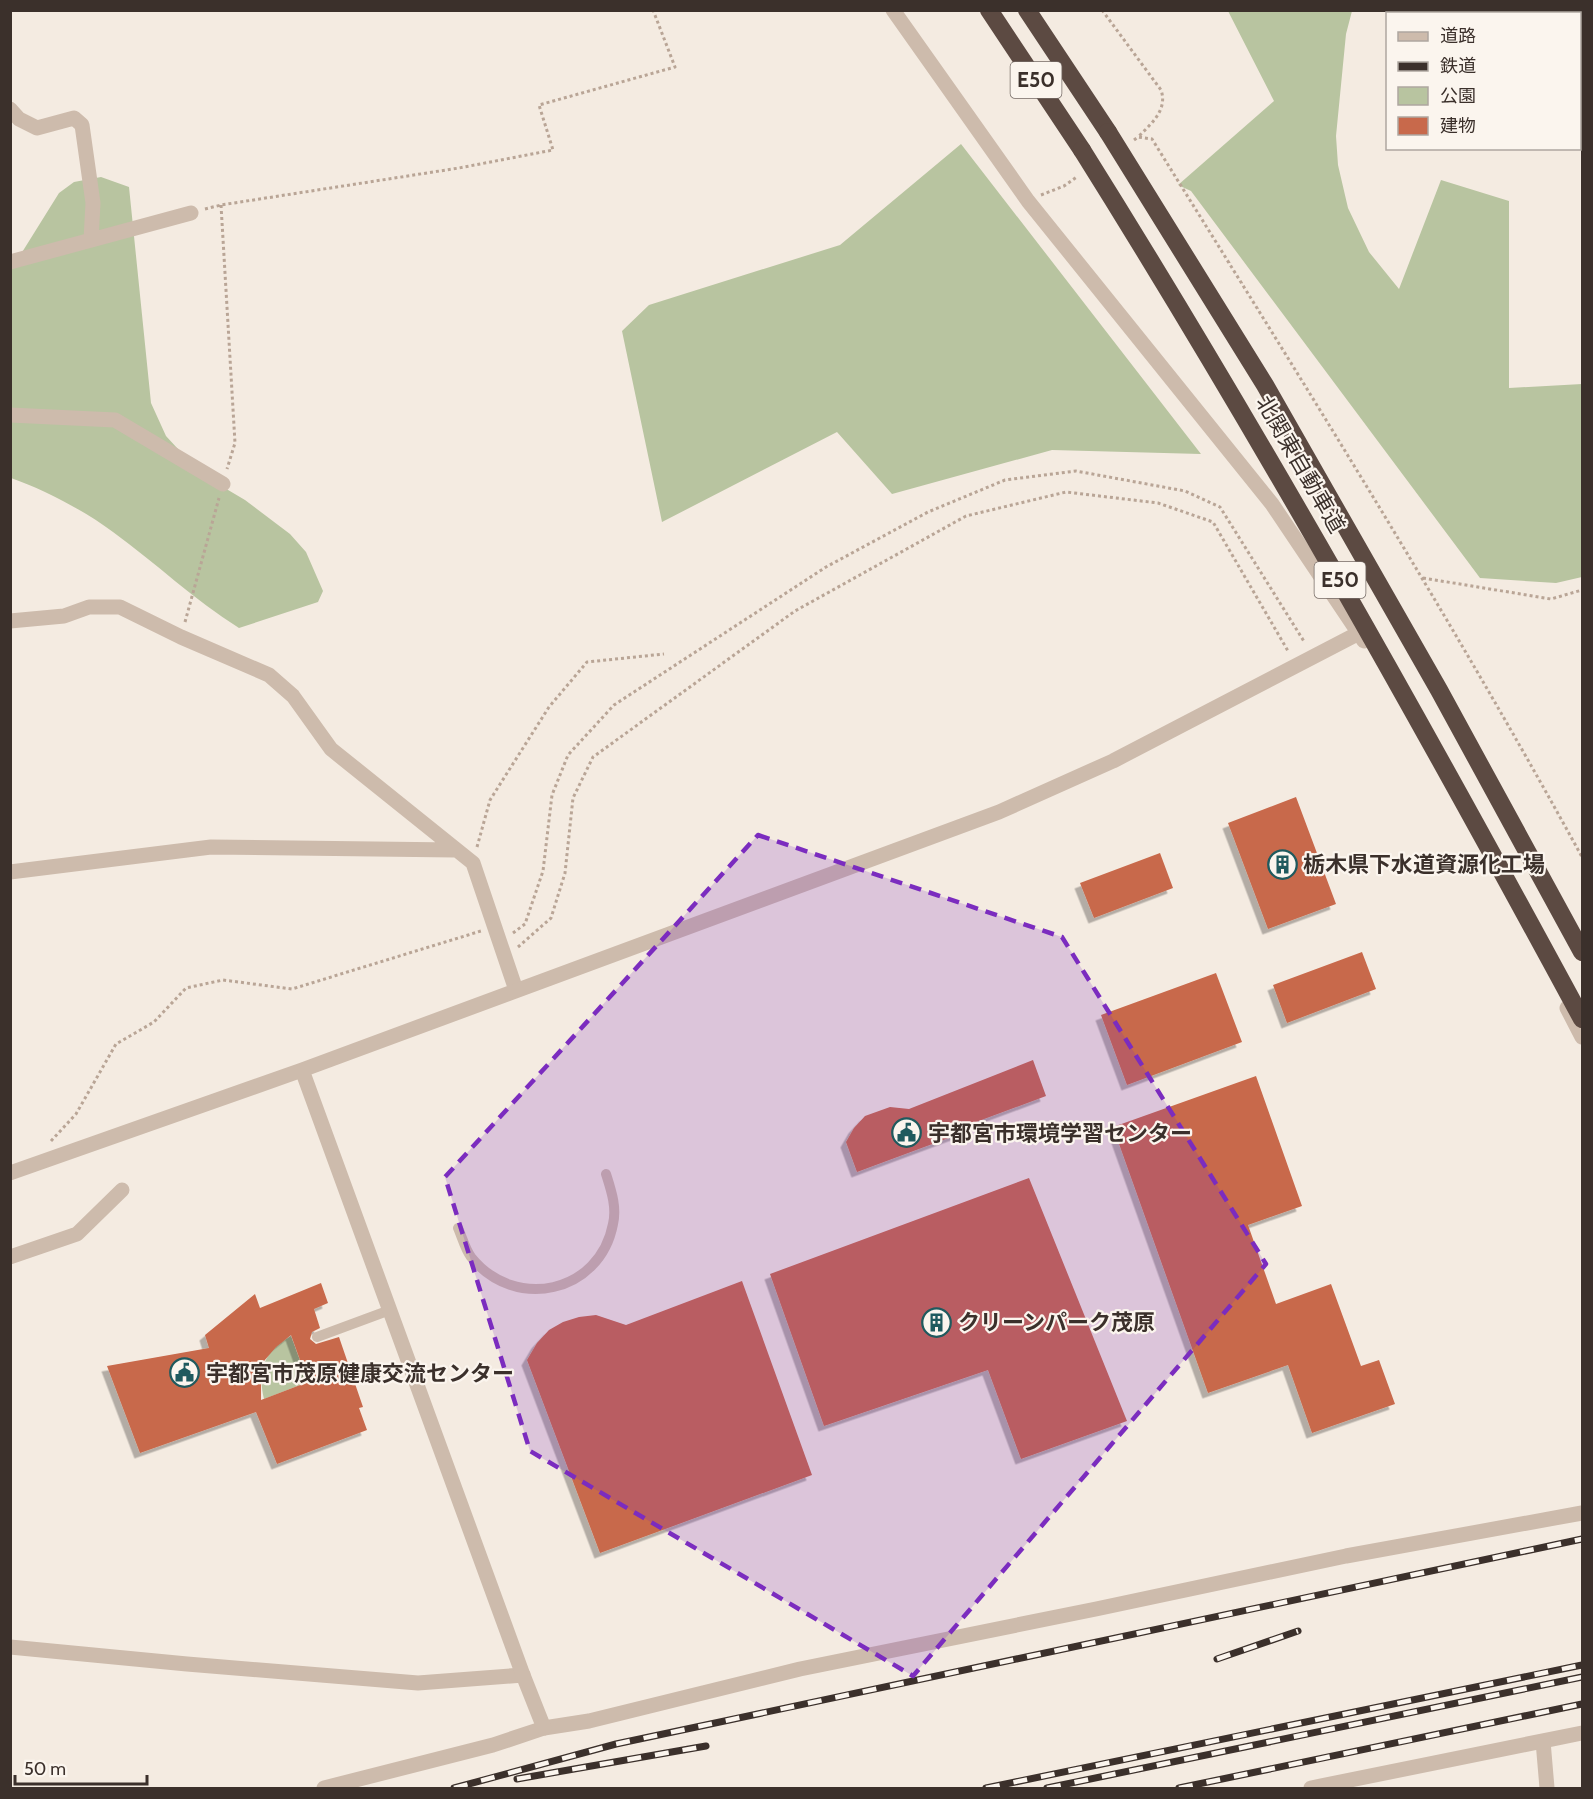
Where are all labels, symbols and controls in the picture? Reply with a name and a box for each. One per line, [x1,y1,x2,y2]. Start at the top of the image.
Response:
legend [1386,12,1581,150]
text: 道路 [1440,25,1476,47]
text: 鉄道 [1440,55,1476,77]
road number: E50 [1010,62,1062,98]
text: 公園 [1440,85,1476,107]
text: 建物 [1440,115,1476,137]
street label: 北関東自動車道 [1250,391,1351,538]
road number: E50 [1314,562,1366,598]
building icon: 栃木県下水道資源化工場 [1266,848,1298,880]
place label: 栃木県下水道資源化工場 [1303,851,1545,878]
public building icon: 宇都宮市環境学習センター [891,1117,923,1149]
place label: 宇都宮市環境学習センター [928,1120,1192,1147]
building icon: クリーンパーク茂原 [921,1306,953,1338]
place label: クリーンパーク茂原 [958,1309,1155,1336]
public building icon: 宇都宮市茂原健康交流センター [169,1357,201,1389]
place label: 宇都宮市茂原健康交流センター [206,1360,514,1387]
scale bar [15,1748,147,1786]
text: 50 m [24,1758,66,1780]

